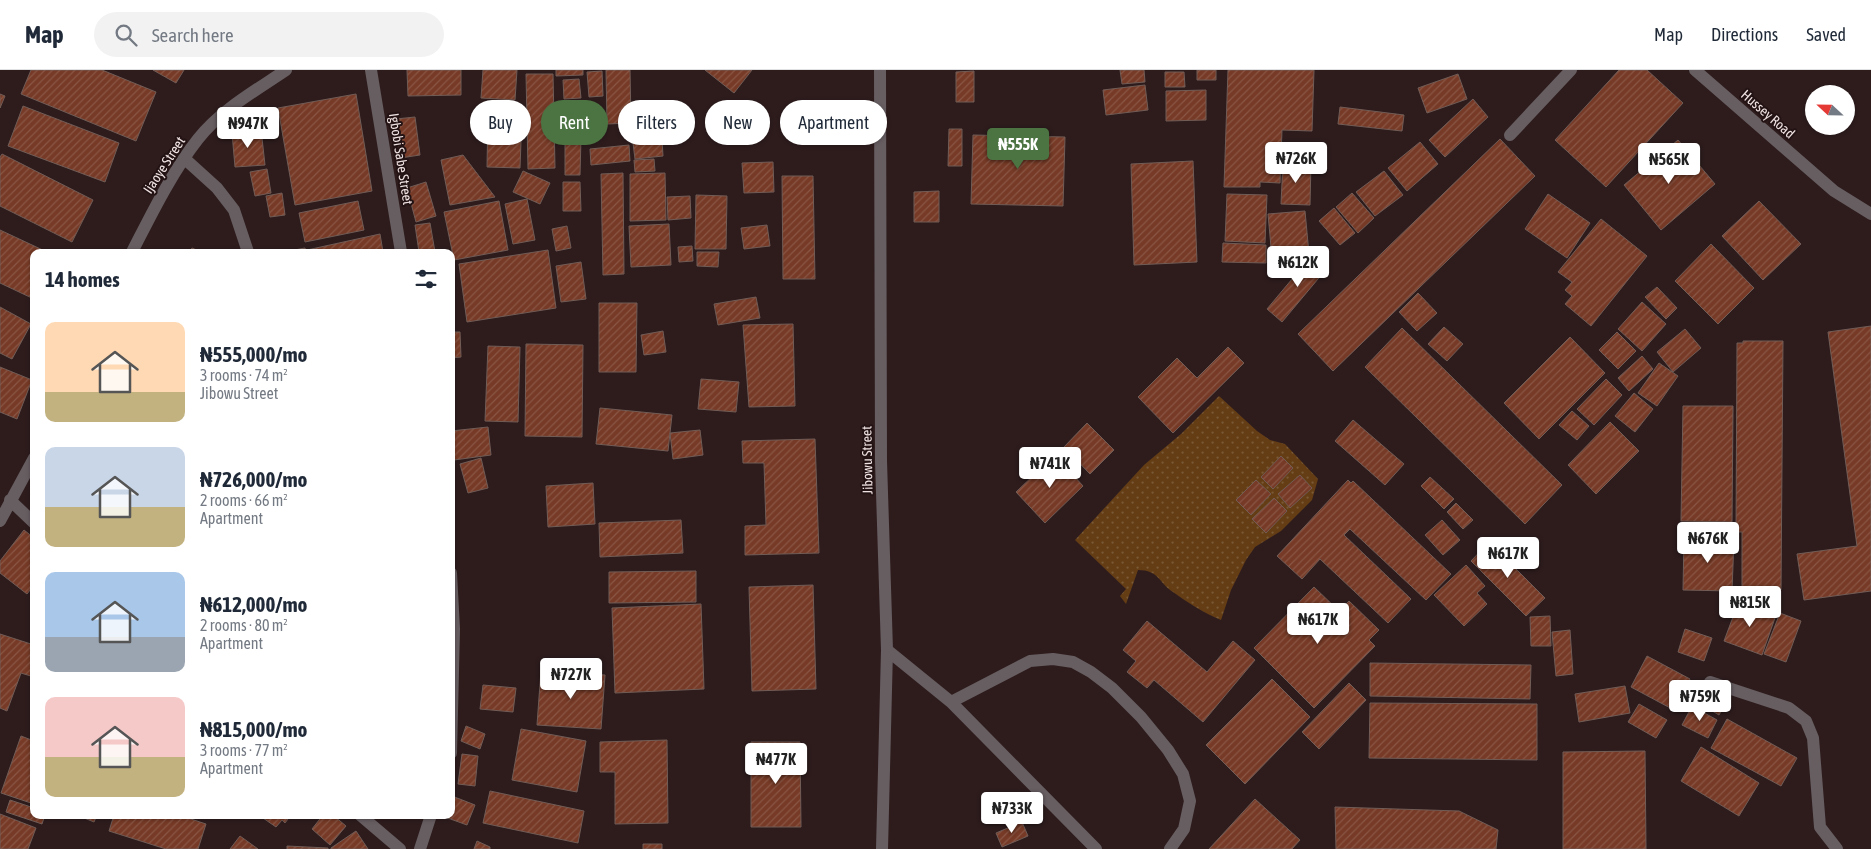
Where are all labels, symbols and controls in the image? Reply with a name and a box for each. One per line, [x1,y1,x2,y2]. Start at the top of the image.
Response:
search box [94,12,444,57]
text: Map [25,21,64,48]
icon: search [112,21,140,49]
text: Search here [152,24,234,46]
text: Map [1654,24,1683,45]
text: Directions [1711,24,1778,45]
text: Saved [1806,24,1846,45]
north arrow [1805,85,1855,135]
map controls [1805,85,1855,135]
street label: Hussey Road [1738,87,1798,141]
chip: Buy [470,100,531,145]
chip: Rent [541,100,608,145]
chip: Filters [618,100,695,145]
chip: New [705,100,770,145]
chip: Apartment [780,100,887,145]
pin: ₦947K [213,106,283,149]
street label: Igbobi Sabe Street [386,112,416,206]
text: ₦947K [228,114,268,132]
pin: ₦555K [983,128,1053,170]
street label: Ijaoye Street [140,134,188,196]
text: ₦555K [998,135,1038,153]
pin: ₦726K [1261,142,1331,184]
pin: ₦565K [1634,142,1704,185]
text: ₦726K [1276,149,1316,167]
text: ₦565K [1649,150,1689,168]
pin: ₦612K [1263,246,1333,288]
text: ₦612K [1278,253,1318,271]
icon: filters [412,265,440,293]
text: 14 homes [45,267,120,291]
icon: home [85,342,145,402]
text: ₦555,000/mo [200,342,307,366]
text: 3 rooms · 74 m² [200,366,288,384]
text: Jibowu Street [200,384,278,402]
street label: Jibowu Street [858,426,876,494]
pin: ₦741K [1015,446,1085,489]
text: ₦741K [1030,454,1070,472]
icon: home [85,467,145,527]
text: ₦726,000/mo [200,467,307,491]
text: 2 rooms · 66 m² [200,491,288,509]
text: Apartment [200,509,263,527]
pin: ₦676K [1673,522,1743,564]
text: ₦676K [1688,529,1728,547]
pin: ₦617K [1473,536,1543,579]
text: ₦617K [1488,544,1528,562]
pin: ₦815K [1715,586,1785,628]
icon: home [85,592,145,652]
text: ₦612,000/mo [200,592,307,616]
text: ₦815K [1730,593,1770,611]
pin: ₦617K [1283,602,1353,645]
text: ₦617K [1298,610,1338,628]
text: 2 rooms · 80 m² [200,616,288,634]
text: Apartment [200,634,263,652]
pin: ₦727K [536,658,606,700]
text: ₦727K [551,665,591,683]
pin: ₦759K [1665,680,1735,722]
text: ₦759K [1680,687,1720,705]
icon: home [85,717,145,777]
text: ₦815,000/mo [200,717,307,741]
text: 3 rooms · 77 m² [200,741,288,759]
pin: ₦477K [741,742,811,785]
text: ₦477K [756,750,796,768]
text: Apartment [200,759,263,777]
pin: ₦733K [977,792,1047,834]
text: ₦733K [992,799,1032,817]

